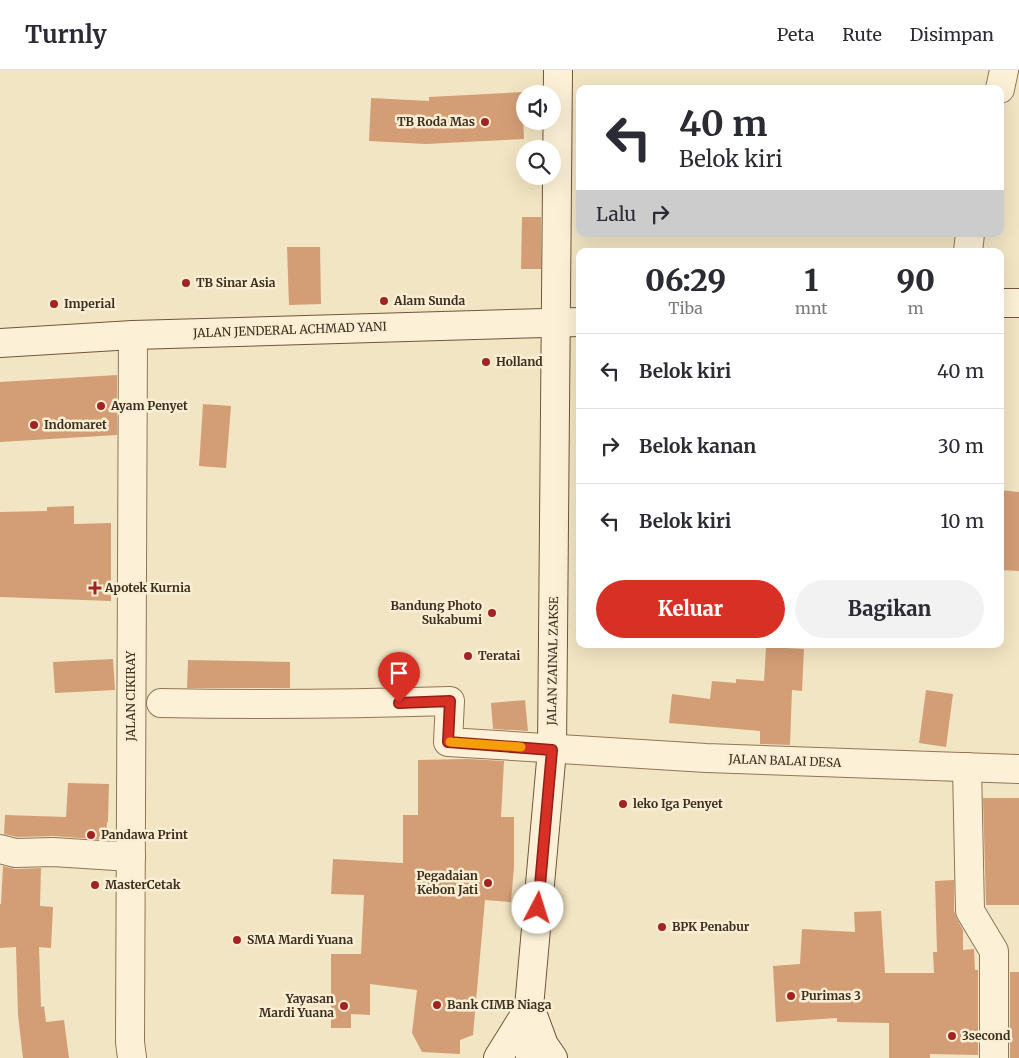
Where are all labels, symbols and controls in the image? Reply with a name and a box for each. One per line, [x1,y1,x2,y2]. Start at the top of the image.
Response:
text: Turnly [25,19,107,50]
text: Peta [777,23,814,46]
text: Rute [842,23,882,46]
text: Disimpan [910,23,994,46]
map controls [516,85,561,185]
button: sound [516,85,561,130]
text: 40 m [679,102,767,146]
icon: left [596,105,661,170]
place label: TB Roda Mas [397,114,475,129]
marker: TB Roda Mas [479,116,491,128]
button: search [516,140,561,185]
text: Belok kiri [679,145,783,173]
icon: right [646,200,674,228]
text: Lalu [596,202,636,226]
text: 06:29 [645,261,726,299]
text: 1 [804,261,818,299]
text: 90 [896,261,935,299]
place label: TB Sinar Asia [196,275,276,290]
marker: TB Sinar Asia [180,277,192,289]
place label: Alam Sunda [393,293,466,308]
marker: Alam Sunda [378,295,390,307]
place label: Imperial [64,296,115,311]
marker: Imperial [48,298,60,310]
text: Tiba [668,298,703,318]
text: mnt [795,298,828,318]
text: m [908,298,924,318]
street label: JALAN JENDERAL ACHMAD YANI [192,319,387,340]
place label: Holland [496,354,543,369]
marker: Holland [480,356,492,368]
icon: left [596,357,624,385]
text: Belok kiri [639,359,731,383]
text: 40 m [937,359,984,383]
place label: Ayam Penyet [110,398,188,413]
marker: Ayam Penyet [95,400,107,412]
place label: Indomaret [44,417,107,432]
marker: Indomaret [28,419,40,431]
icon: right [596,432,624,460]
text: Belok kanan [639,434,756,458]
text: 30 m [938,434,984,458]
icon: left [596,507,624,535]
text: Belok kiri [639,509,731,533]
text: 10 m [941,509,984,533]
place label: Apotek Kurnia [104,580,191,595]
button: Keluar [596,580,785,638]
button: Bagikan [795,580,984,638]
marker: Apotek Kurnia [89,582,101,594]
street label: JALAN ZAINAL ZAKSE [544,596,561,727]
place label: Bandung Photo Sukabumi [390,598,482,627]
marker: Bandung Photo Sukabumi [486,607,498,619]
place label: Teratai [478,648,520,663]
street label: JALAN CIKIRAY [123,650,138,742]
marker: Teratai [462,650,474,662]
pin [378,652,420,703]
icon: arrive [385,659,413,687]
street label: JALAN BALAI DESA [727,751,842,770]
place label: leko Iga Penyet [633,796,723,811]
marker: leko Iga Penyet [617,798,629,810]
place label: Pandawa Print [101,827,188,842]
marker: Pandawa Print [85,829,97,841]
place label: Pegadaian Kebon Jati [416,868,478,897]
place label: MasterCetak [105,877,181,892]
marker: Pegadaian Kebon Jati [482,877,494,889]
marker: MasterCetak [89,879,101,891]
position arrow [511,881,563,933]
place label: BPK Penabur [672,919,750,934]
marker: BPK Penabur [656,921,668,933]
place label: SMA Mardi Yuana [247,932,353,947]
marker: SMA Mardi Yuana [231,934,243,946]
place label: Purimas 3 [801,988,861,1003]
marker: Purimas 3 [785,990,797,1002]
place label: Yayasan Mardi Yuana [259,991,334,1020]
place label: Bank CIMB Niaga [447,997,552,1012]
marker: Bank CIMB Niaga [431,999,443,1011]
marker: Yayasan Mardi Yuana [338,1000,350,1012]
place label: 3second [962,1028,1011,1043]
marker: 3second [946,1030,958,1042]

